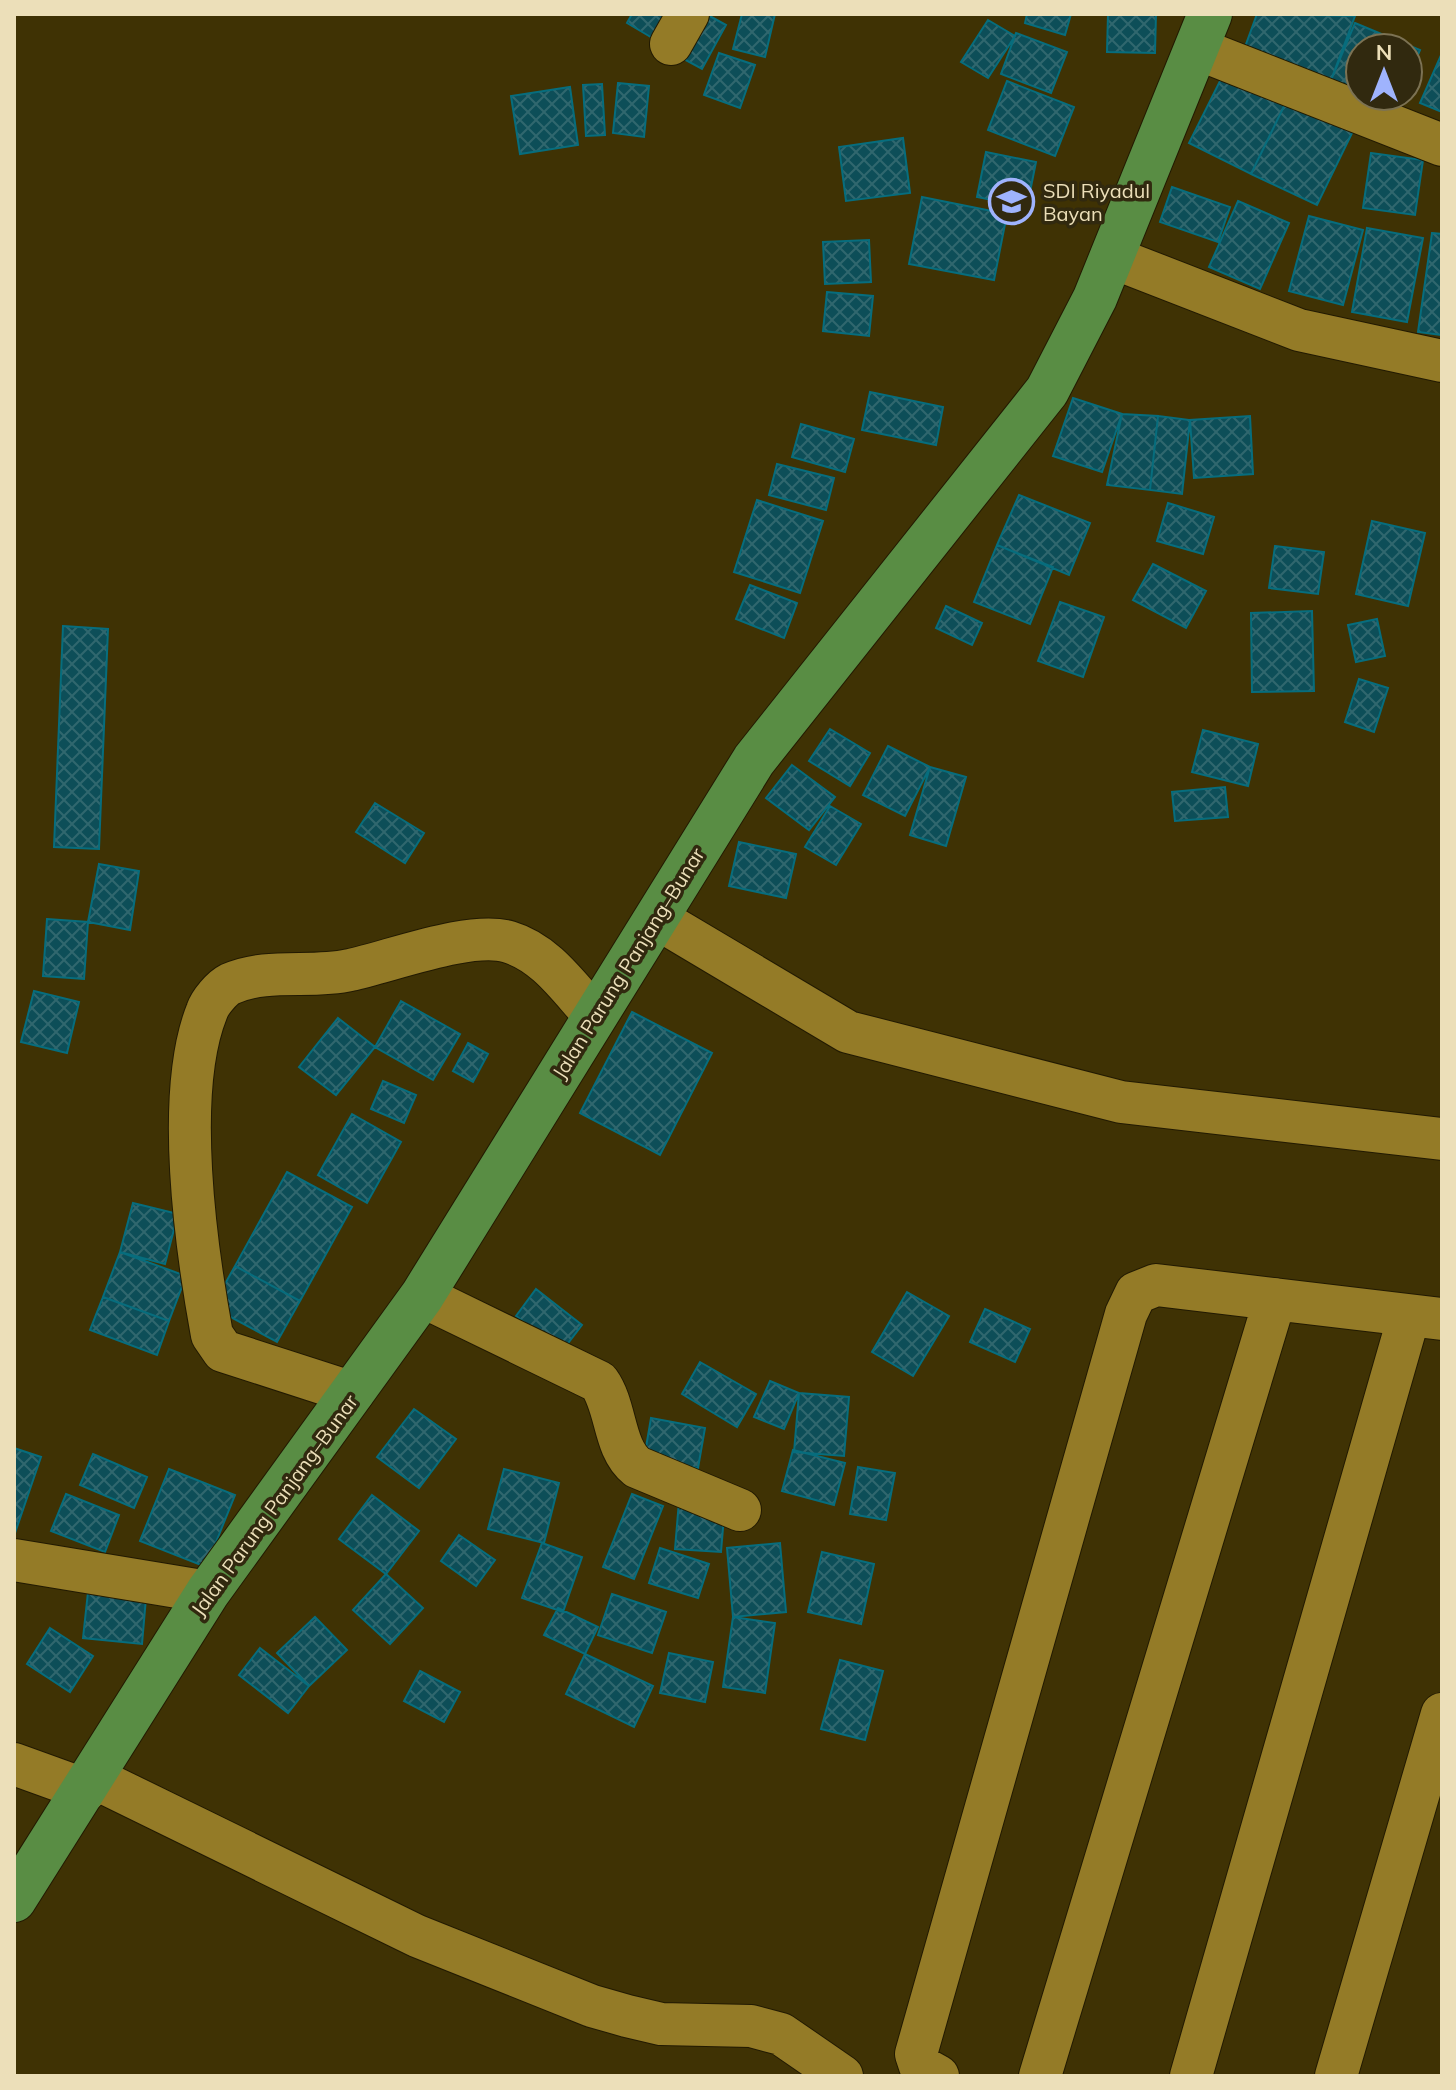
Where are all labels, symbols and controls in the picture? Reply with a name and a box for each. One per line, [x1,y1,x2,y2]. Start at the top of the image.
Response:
north arrow [1344,32,1424,112]
text: N [1376,38,1392,66]
school or university icon: SDI Riyadul Bayan [988,177,1036,225]
place label: SDI Riyadul Bayan [1043,178,1150,226]
street label: Jalan Parung Panjang–Bunar [546,842,710,1083]
street label: Jalan Parung Panjang–Bunar [185,1389,363,1621]

